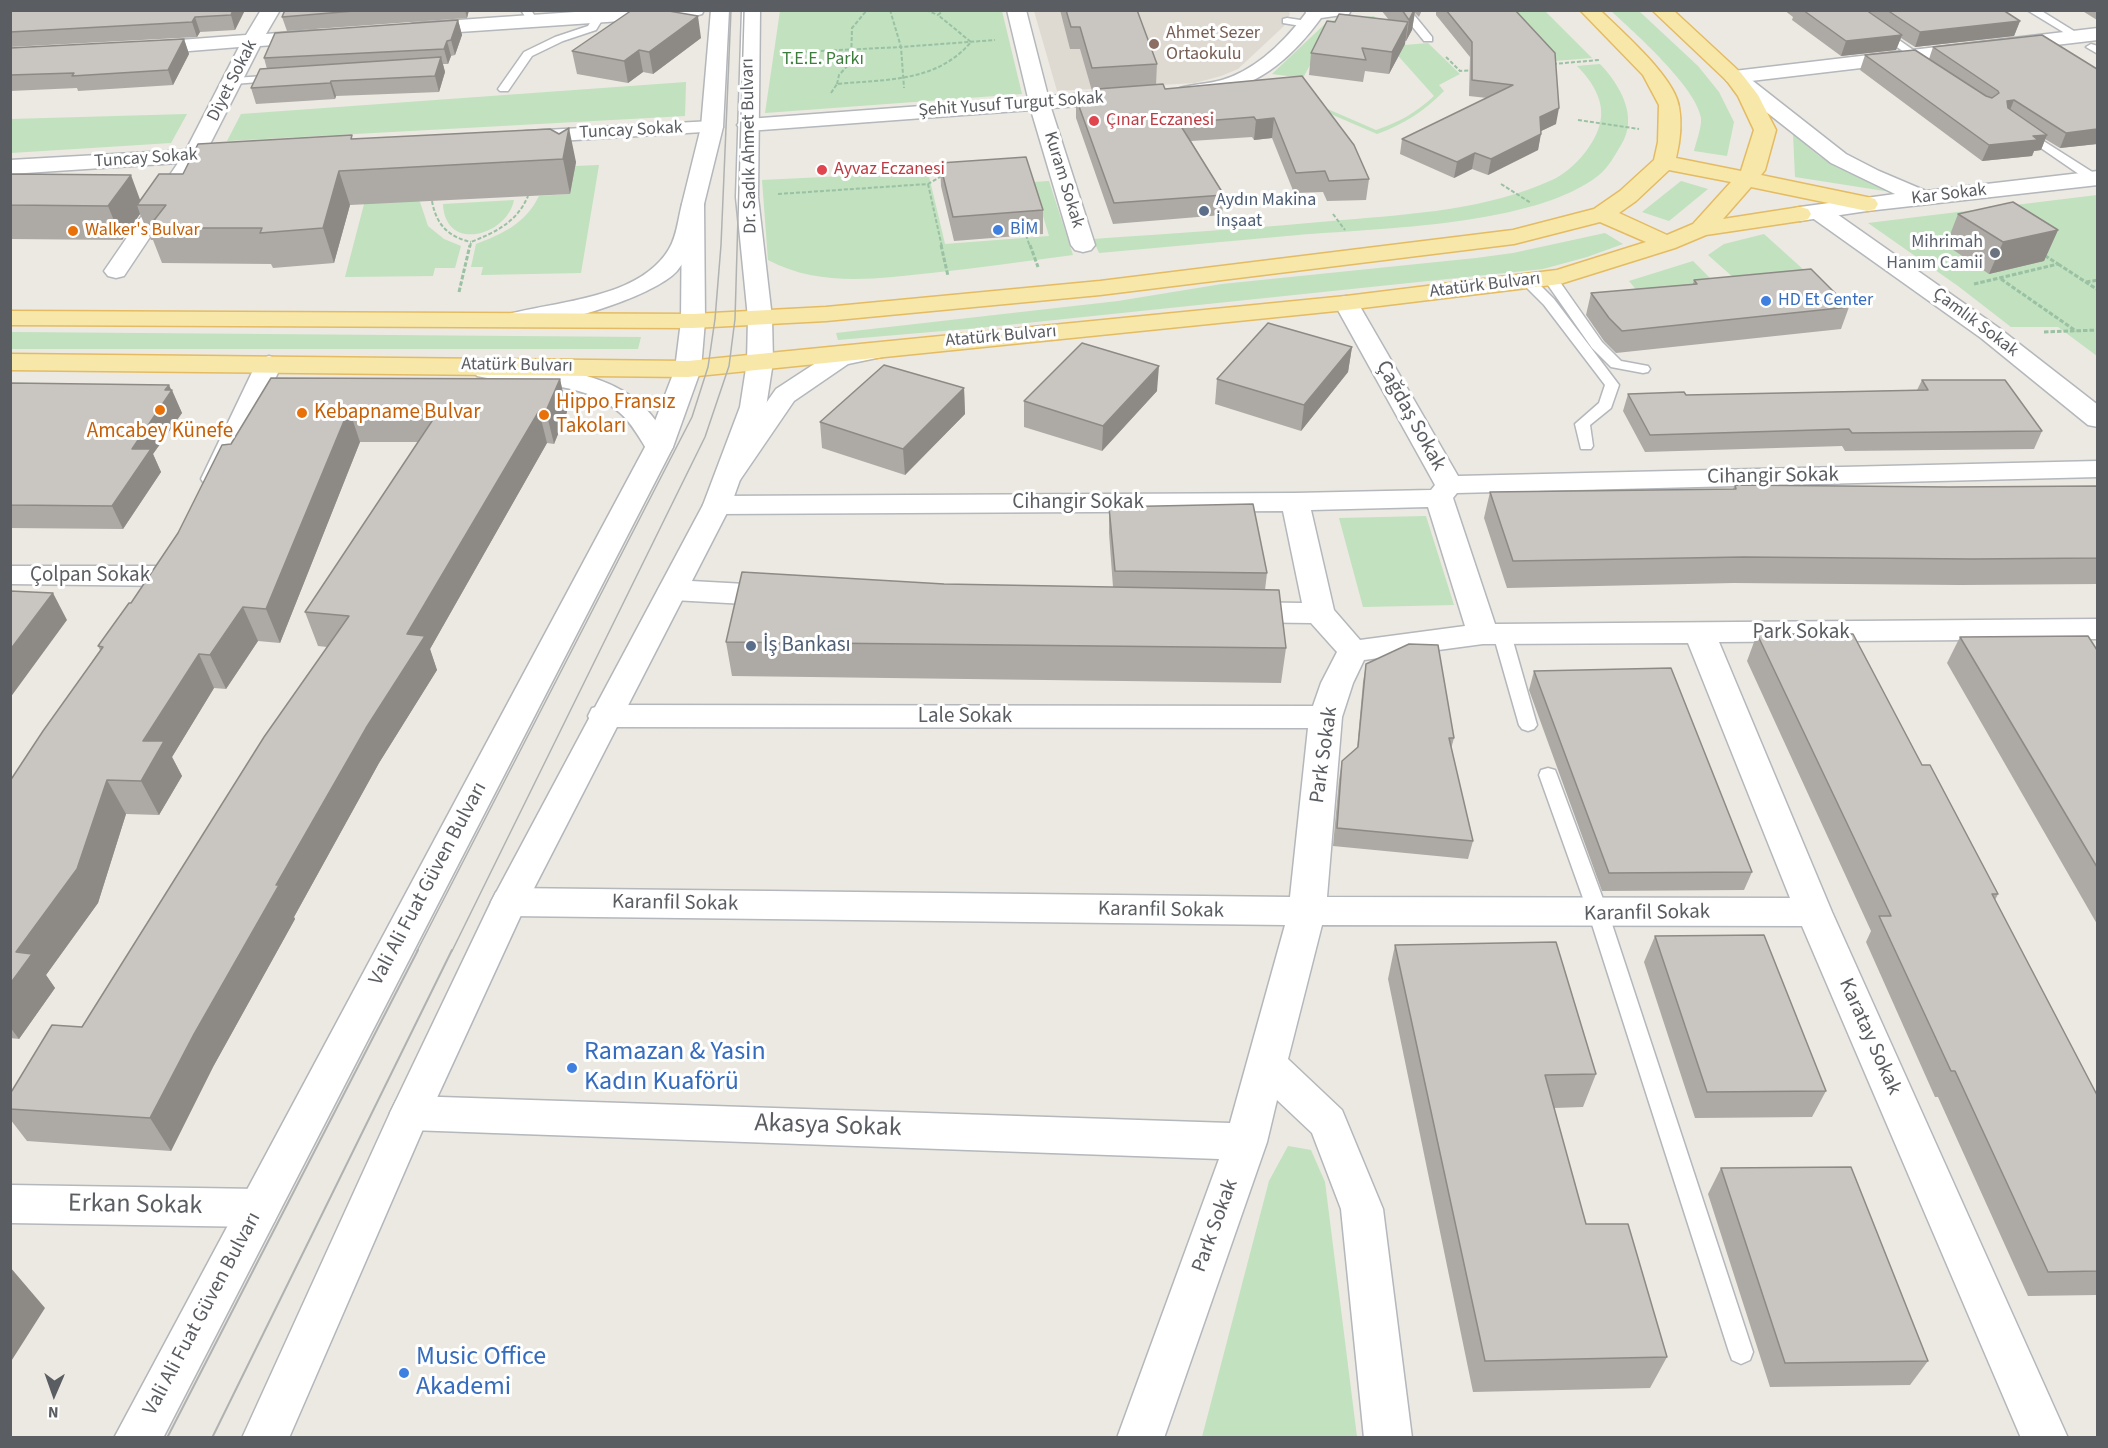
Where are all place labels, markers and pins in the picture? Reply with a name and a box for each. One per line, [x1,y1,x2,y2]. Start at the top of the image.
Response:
place label: Ahmet Sezer Ortaokulu [1166,23,1260,66]
marker: Ahmet Sezer Ortaokulu [1147,37,1161,51]
place label: Çınar Eczanesi [1106,110,1214,132]
marker: Çınar Eczanesi [1087,114,1101,128]
place label: Ayvaz Eczanesi [834,159,945,181]
marker: Ayvaz Eczanesi [815,163,829,177]
place label: Aydın Makina İnşaat [1216,190,1316,232]
marker: Aydın Makina İnşaat [1197,204,1211,218]
place label: BİM [1010,219,1038,241]
place label: Walker's Bulvar [85,220,200,242]
marker: BİM [991,223,1005,237]
marker: Walker's Bulvar [66,224,80,238]
place label: Mihrimah Hanım Camii [1886,232,1983,274]
marker: Mihrimah Hanım Camii [1988,246,2002,260]
place label: HD Et Center [1778,290,1873,312]
marker: HD Et Center [1759,294,1773,308]
place label: Hippo Fransız Takoları [556,390,675,440]
place label: Kebapname Bulvar [314,400,480,426]
marker: Amcabey Künefe [153,403,167,417]
marker: Kebapname Bulvar [295,406,309,420]
marker: Hippo Fransız Takoları [537,408,551,422]
place label: Amcabey Künefe [87,419,233,445]
place label: İş Bankası [763,633,851,659]
marker: İş Bankası [744,639,758,653]
place label: Ramazan & Yasin Kadın Kuaförü [584,1037,766,1098]
marker: Ramazan & Yasin Kadın Kuaförü [565,1061,579,1075]
place label: Music Office Akademi [416,1342,546,1404]
marker: Music Office Akademi [397,1366,411,1380]

